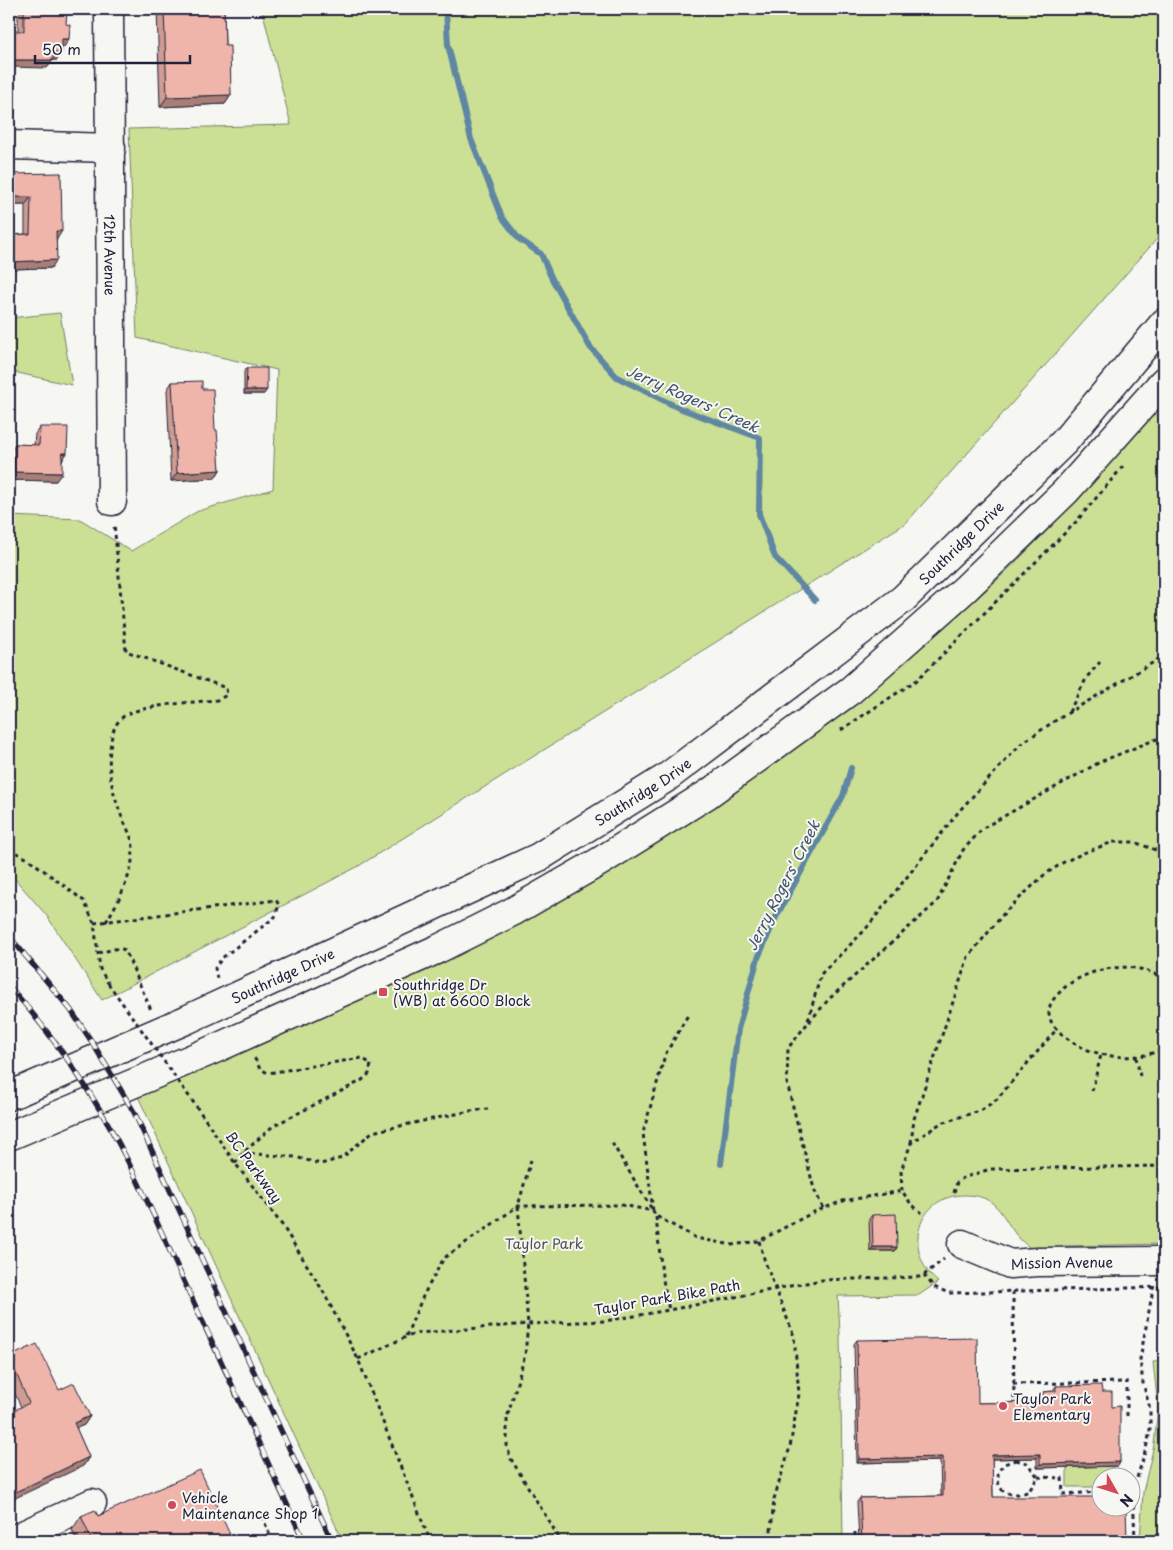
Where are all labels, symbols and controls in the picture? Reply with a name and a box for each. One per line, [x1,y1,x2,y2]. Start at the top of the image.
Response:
scale bar [35,32,190,64]
text: 50 m [42,37,81,60]
street label: 12th Avenue [100,214,121,296]
water label: Jerry Rogers' Creek [623,358,764,438]
street label: Southridge Drive [914,496,1008,589]
street label: Southridge Drive [590,752,695,831]
water label: Jerry Rogers' Creek [739,815,825,954]
street label: Southridge Drive [228,943,338,1008]
place label: Southridge Dr (WB) at 6600 Block [393,974,531,1011]
marker: Southridge Dr (WB) at 6600 Block [377,986,389,998]
street label: BC Parkway [221,1127,287,1207]
park label: Taylor Park [505,1233,584,1254]
street label: Mission Avenue [1010,1251,1114,1274]
street label: Taylor Park Bike Path [592,1274,742,1320]
place label: Taylor Park Elementary [1013,1388,1092,1425]
marker: Taylor Park Elementary [997,1400,1009,1412]
north arrow [1090,1468,1140,1518]
place label: Vehicle Maintenance Shop 1 [182,1487,318,1524]
text: N [1115,1490,1138,1511]
marker: Vehicle Maintenance Shop 1 [166,1499,178,1511]

